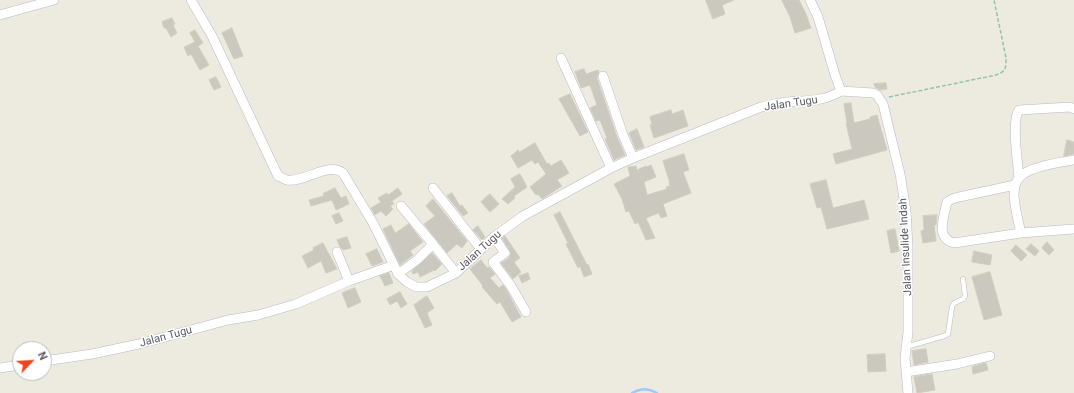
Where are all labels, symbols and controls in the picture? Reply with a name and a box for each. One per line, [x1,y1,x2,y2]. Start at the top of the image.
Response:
street label: Jalan Tugu [763,94,819,114]
street label: Jalan Insulide Indah [897,198,915,296]
street label: Jalan Tugu [456,228,504,274]
street label: Jalan Tugu [138,324,194,350]
north arrow [12,341,52,381]
text: N [35,350,50,362]

